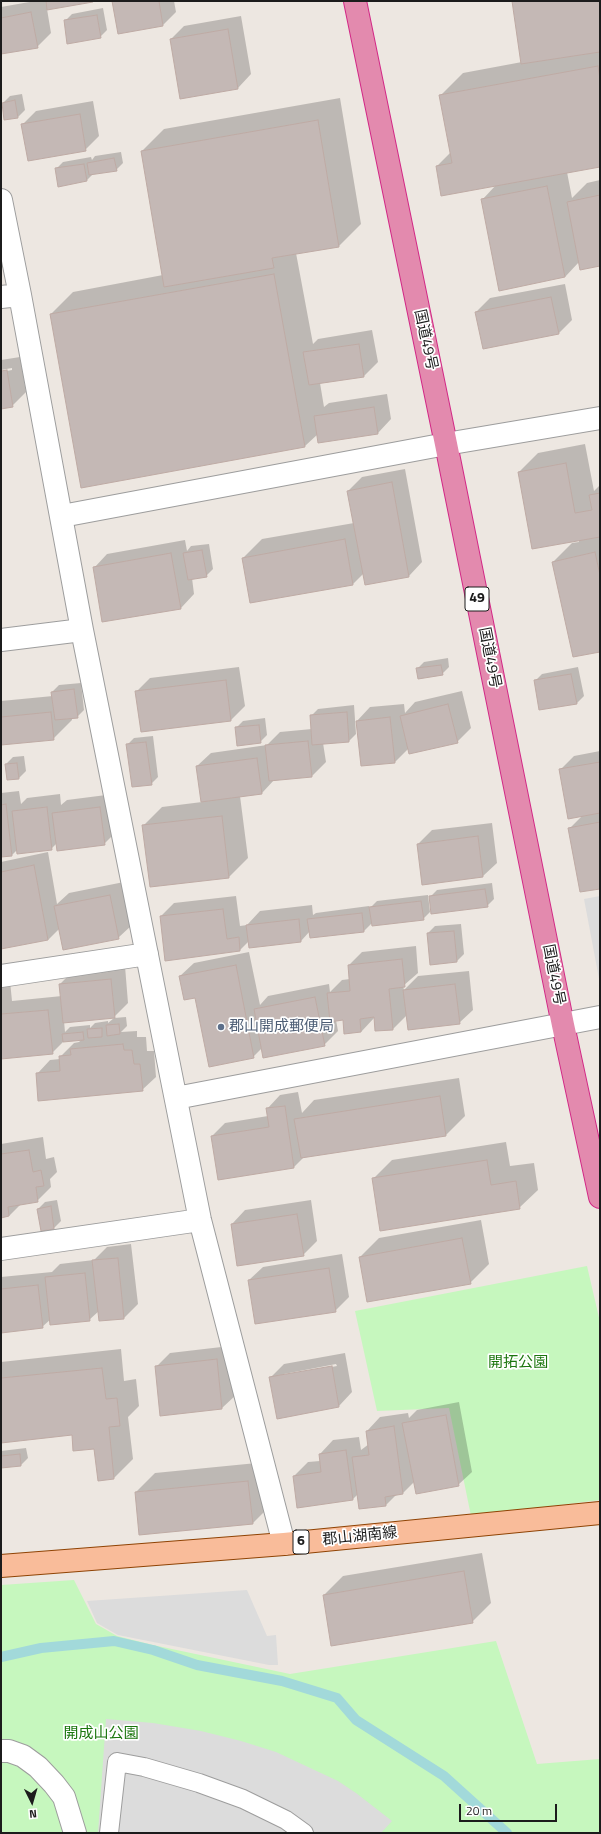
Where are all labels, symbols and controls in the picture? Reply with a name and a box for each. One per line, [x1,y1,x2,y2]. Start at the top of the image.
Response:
street label: 国道49号 [410,308,440,372]
road number: 49 [465,587,489,611]
street label: 国道49号 [474,626,504,690]
street label: 国道49号 [538,943,568,1007]
place label: 郡山開成郵便局 [229,1018,334,1036]
marker: 郡山開成郵便局 [216,1022,226,1032]
park label: 開拓公園 [488,1354,548,1372]
street label: 郡山湖南線 [322,1524,398,1550]
road number: 6 [293,1530,309,1554]
park label: 開成山公園 [64,1725,138,1743]
north arrow [12,1782,52,1822]
scale bar [461,1796,559,1822]
text: 20 m [466,1801,492,1820]
text: N [29,1806,38,1822]

